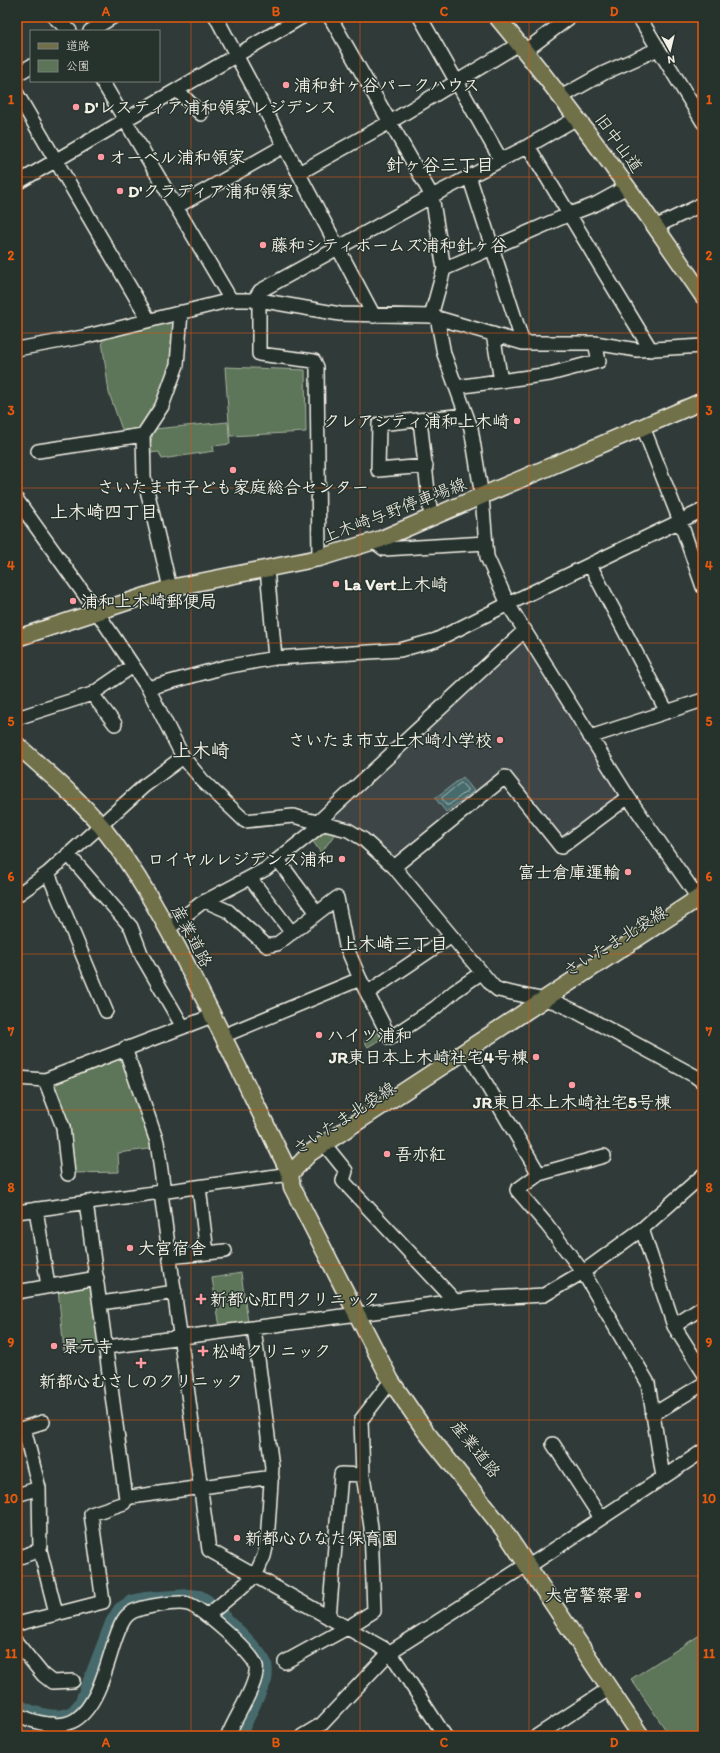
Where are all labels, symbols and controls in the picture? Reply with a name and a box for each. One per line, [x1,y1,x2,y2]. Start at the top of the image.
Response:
text: A [101,4,111,19]
text: B [272,4,281,19]
text: C [440,4,449,19]
text: D [610,4,619,19]
legend [30,30,160,82]
north arrow [650,30,690,70]
text: 道路 [66,39,90,53]
text: N [667,52,676,66]
text: 公園 [66,59,90,73]
place label: 浦和針ヶ谷パークハウス [294,75,480,95]
marker: 浦和針ヶ谷パークハウス [281,80,291,90]
text: 1 [8,92,14,107]
text: 1 [706,92,712,107]
place label: D'レスティア浦和領家レジデンス [84,97,336,117]
marker: D'レスティア浦和領家レジデンス [71,102,81,112]
street label: 旧中山道 [591,110,647,176]
place label: オーベル浦和領家 [109,147,245,167]
marker: オーベル浦和領家 [96,152,106,162]
district label: 針ヶ谷三丁目 [386,154,494,176]
place label: D'クラディア浦和領家 [128,181,293,201]
marker: D'クラディア浦和領家 [115,186,125,196]
place label: 藤和シティホームズ浦和針ヶ谷 [271,235,507,255]
marker: 藤和シティホームズ浦和針ヶ谷 [258,240,268,250]
text: 2 [8,248,15,263]
text: 2 [706,248,713,263]
text: 3 [7,403,15,418]
text: 3 [705,403,713,418]
place label: クレアシティ浦和上木崎 [323,411,509,431]
marker: クレアシティ浦和上木崎 [512,416,522,426]
marker: さいたま市子ども家庭総合センター [228,465,238,475]
street label: 上木崎与野停車場線 [319,473,469,547]
place label: さいたま市子ども家庭総合センター [97,477,369,497]
district label: 上木崎四丁目 [50,501,158,523]
text: 4 [7,558,15,573]
text: 4 [705,558,713,573]
place label: La Vert上木崎 [344,574,447,594]
marker: La Vert上木崎 [331,579,341,589]
place label: 浦和上木崎郵便局 [81,591,217,611]
marker: 浦和上木崎郵便局 [68,596,78,606]
text: 5 [8,714,15,729]
text: 5 [706,714,713,729]
place label: さいたま市立上木崎小学校 [288,730,492,750]
marker: さいたま市立上木崎小学校 [495,735,505,745]
district label: 上木崎 [172,739,230,762]
place label: ロイヤルレジデンス浦和 [147,849,334,869]
marker: ロイヤルレジデンス浦和 [337,854,347,864]
place label: 富士倉庫運輸 [518,862,621,882]
marker: 富士倉庫運輸 [623,867,633,877]
text: 6 [8,869,15,884]
text: 6 [706,869,713,884]
street label: 産業道路 [167,901,217,971]
street label: さいたま北袋線 [560,901,670,981]
district label: 上木崎三丁目 [340,933,448,955]
text: 7 [7,1024,15,1039]
text: 7 [705,1024,713,1039]
place label: ハイツ浦和 [327,1025,412,1045]
marker: ハイツ浦和 [314,1030,324,1040]
place label: JR東日本上木崎社宅4号棟 [328,1047,529,1067]
marker: JR東日本上木崎社宅4号棟 [531,1052,541,1062]
street label: さいたま北袋線 [289,1077,399,1159]
marker: JR東日本上木崎社宅5号棟 [567,1080,577,1090]
place label: JR東日本上木崎社宅5号棟 [472,1092,672,1112]
place label: 吾亦紅 [395,1144,446,1164]
marker: 吾亦紅 [382,1149,392,1159]
text: 8 [7,1180,15,1195]
text: 8 [705,1180,713,1195]
place label: 大宮宿舎 [138,1238,206,1258]
marker: 大宮宿舎 [125,1243,135,1253]
place label: 新都心肛門クリニック [210,1289,380,1309]
marker: 新都心肛門クリニック [195,1293,207,1305]
text: 9 [8,1335,15,1350]
text: 9 [706,1335,713,1350]
place label: 景元寺 [62,1336,113,1356]
marker: 景元寺 [49,1341,59,1351]
place label: 松崎クリニック [212,1341,331,1361]
marker: 松崎クリニック [197,1345,209,1357]
marker: 新都心むさしのクリニック [135,1357,147,1369]
place label: 新都心むさしのクリニック [39,1371,243,1391]
street label: 産業道路 [447,1416,505,1482]
text: 10 [4,1491,18,1506]
text: 10 [702,1491,716,1506]
place label: 新都心ひなた保育園 [245,1528,398,1548]
marker: 新都心ひなた保育園 [232,1533,242,1543]
place label: 大宮警察署 [545,1585,630,1605]
marker: 大宮警察署 [633,1590,643,1600]
text: 11 [5,1646,17,1661]
text: 11 [703,1646,715,1661]
text: A [101,1735,111,1750]
text: B [272,1735,281,1750]
text: C [440,1735,449,1750]
text: D [610,1735,619,1750]

